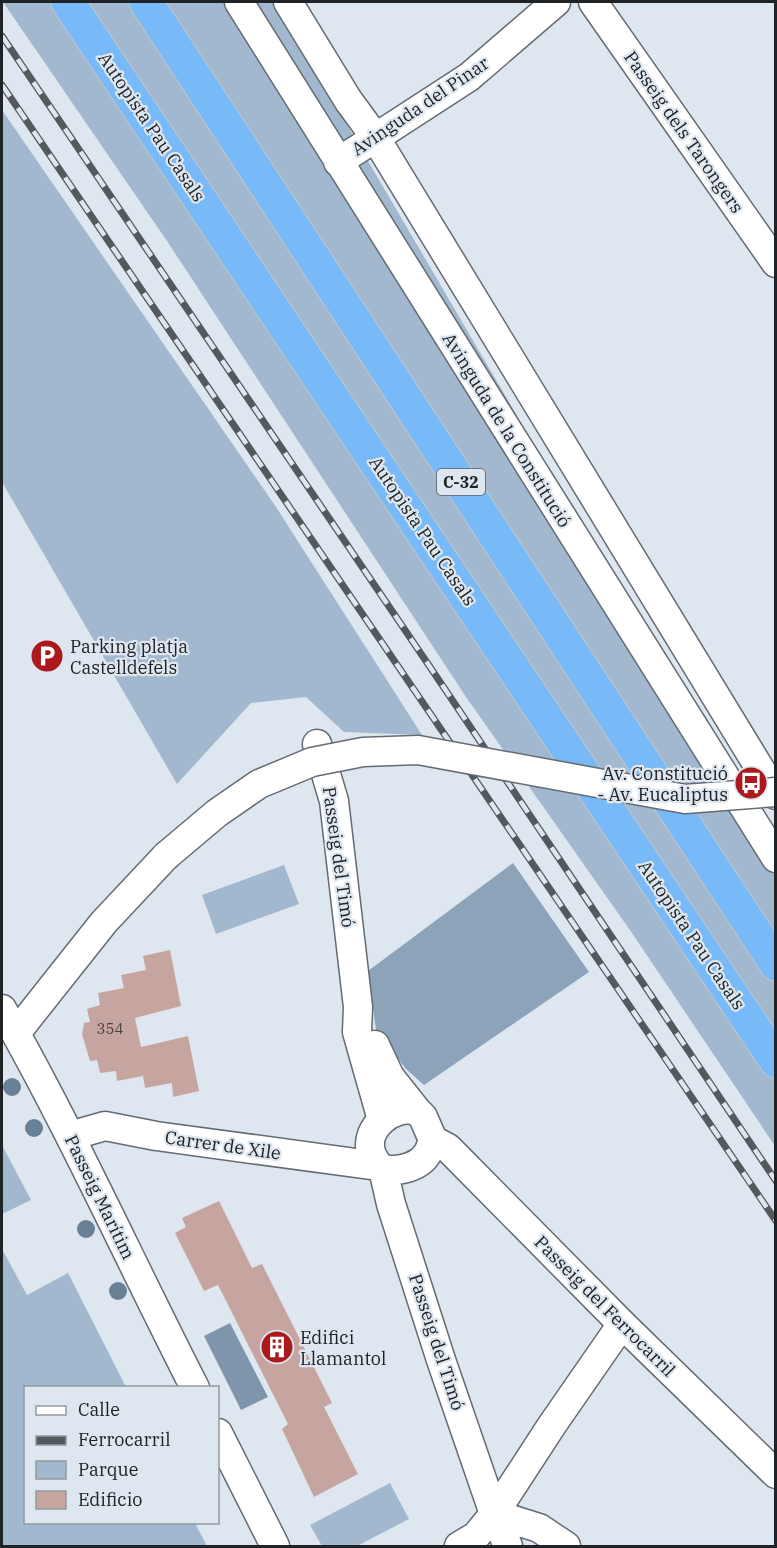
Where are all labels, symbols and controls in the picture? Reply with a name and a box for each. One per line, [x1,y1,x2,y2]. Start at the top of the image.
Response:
street label: Passeig dels Tarongers [619,46,749,218]
street label: Autopista Pau Casals [93,48,211,206]
street label: Avinguda del Pinar [347,51,493,161]
street label: Avinguda de la Constitució [438,328,576,532]
street label: Autopista Pau Casals [364,452,482,610]
road number: C-32 [437,469,485,495]
place label: Parking platja Castelldefels [70,635,188,679]
parking icon: Parking platja Castelldefels [29,638,65,674]
place label: Av. Constitució - Av. Eucaliptus [597,762,728,806]
bus stop icon: Av. Constitució - Av. Eucaliptus [733,765,769,801]
street label: Passeig del Timó [318,785,360,929]
street label: Autopista Pau Casals [633,856,751,1014]
house number: 354 [96,1019,124,1038]
street label: Carrer de Xile [164,1125,282,1165]
street label: Passeig Marítim [60,1131,140,1263]
street label: Passeig del Ferrocarril [530,1231,680,1381]
street label: Passeig del Timó [404,1271,470,1413]
place label: Edifici Llamantol [300,1326,386,1370]
building icon: Edifici Llamantol [259,1329,295,1365]
legend [24,1386,219,1524]
text: Calle [78,1398,120,1421]
text: Ferrocarril [78,1428,171,1451]
text: Parque [78,1458,138,1481]
text: Edificio [78,1488,142,1511]

